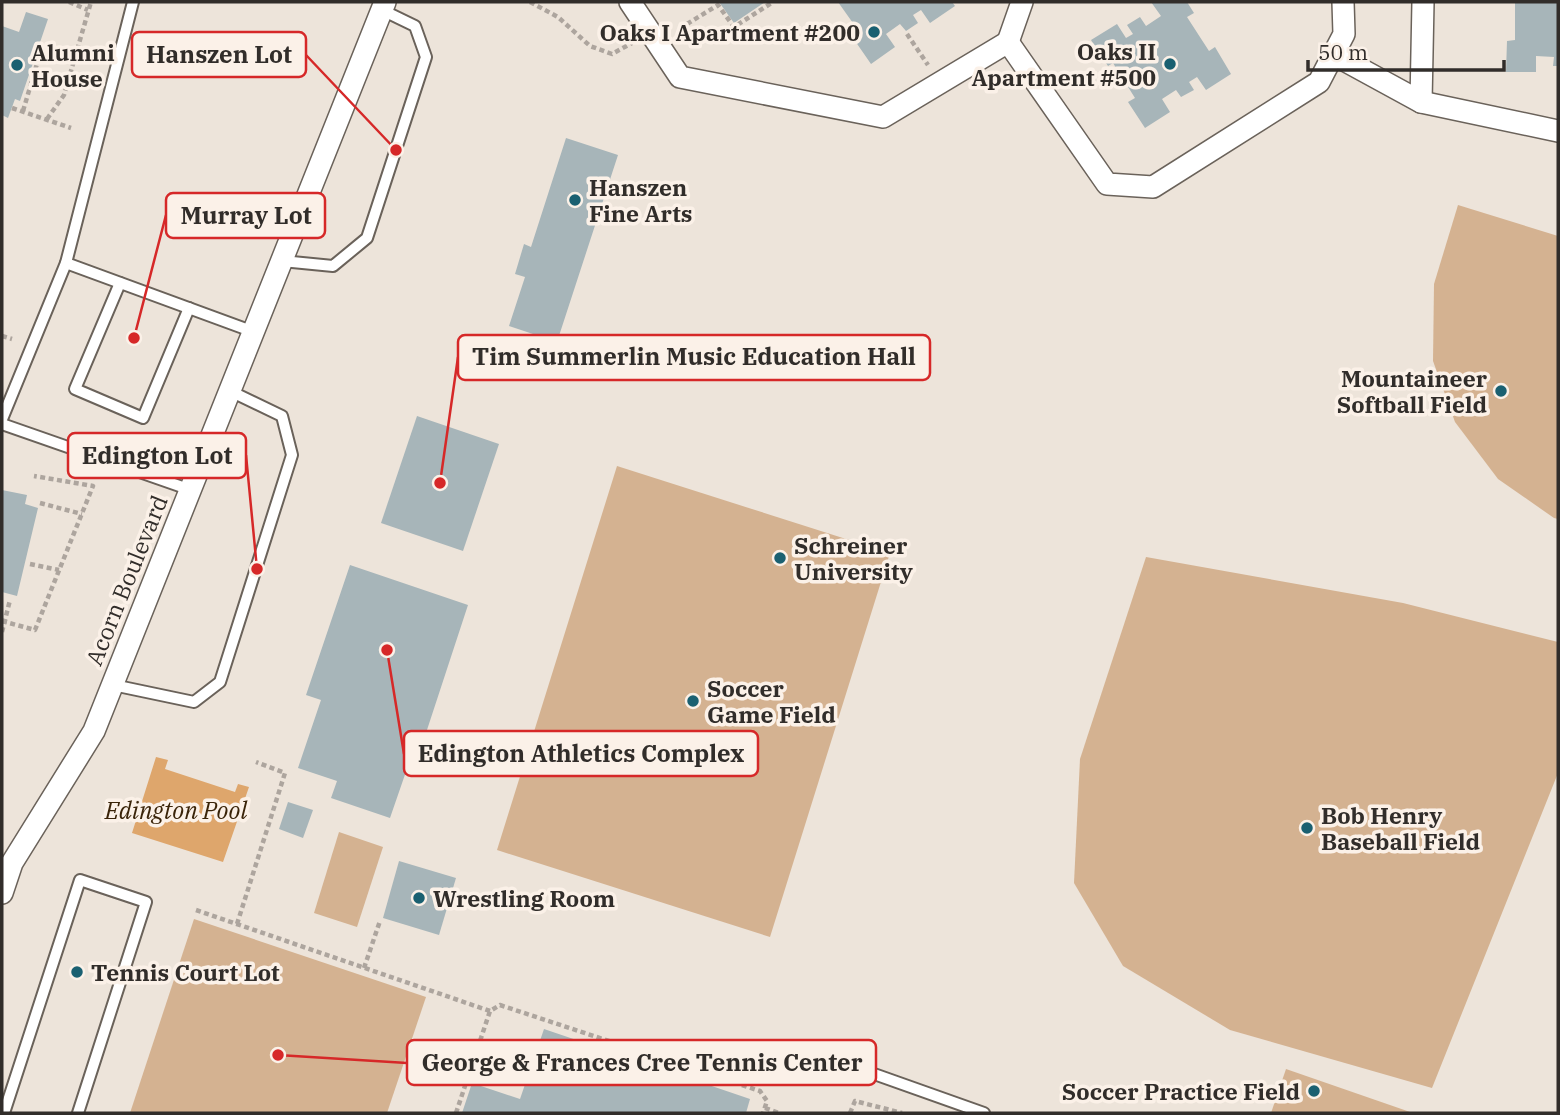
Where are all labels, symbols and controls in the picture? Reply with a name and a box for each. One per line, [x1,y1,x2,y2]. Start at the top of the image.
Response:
place label: Oaks I Apartment #200 [600,17,860,47]
marker: Oaks I Apartment #200 [866,24,882,40]
scale bar [1308,28,1504,72]
callout: Hanszen Lot [132,32,306,77]
place label: Oaks II Apartment #500 [971,36,1156,92]
place label: Alumni House [31,37,115,93]
text: Hanszen Lot [146,38,292,70]
text: 50 m [1318,38,1368,66]
marker: Oaks II Apartment #500 [1162,56,1178,72]
marker: Alumni House [9,57,25,73]
place label: Hanszen Fine Arts [589,172,692,228]
marker: Hanszen Fine Arts [567,192,583,208]
callout: Murray Lot [166,193,325,238]
text: Murray Lot [180,199,312,231]
callout: Tim Summerlin Music Education Hall [458,335,930,380]
text: Tim Summerlin Music Education Hall [472,340,916,372]
place label: Mountaineer Softball Field [1337,363,1488,419]
marker: Mountaineer Softball Field [1493,383,1509,399]
callout: Edington Lot [68,433,246,478]
text: Edington Lot [82,439,232,471]
street label: Acorn Boulevard [78,490,174,670]
place label: Schreiner University [794,530,913,586]
marker: Schreiner University [772,550,788,566]
place label: Soccer Game Field [707,673,836,729]
marker: Soccer Game Field [685,693,701,709]
callout: Edington Athletics Complex [404,731,758,776]
text: Edington Athletics Complex [418,737,744,769]
water label: Edington Pool [104,794,248,826]
place label: Bob Henry Baseball Field [1321,800,1480,856]
marker: Bob Henry Baseball Field [1299,820,1315,836]
place label: Wrestling Room [433,883,615,913]
marker: Wrestling Room [411,890,427,906]
place label: Tennis Court Lot [91,957,280,987]
marker: Tennis Court Lot [69,964,85,980]
callout: George & Frances Cree Tennis Center [407,1040,876,1085]
text: George & Frances Cree Tennis Center [421,1046,863,1078]
place label: Soccer Practice Field [1062,1076,1300,1106]
marker: Soccer Practice Field [1306,1083,1322,1099]

